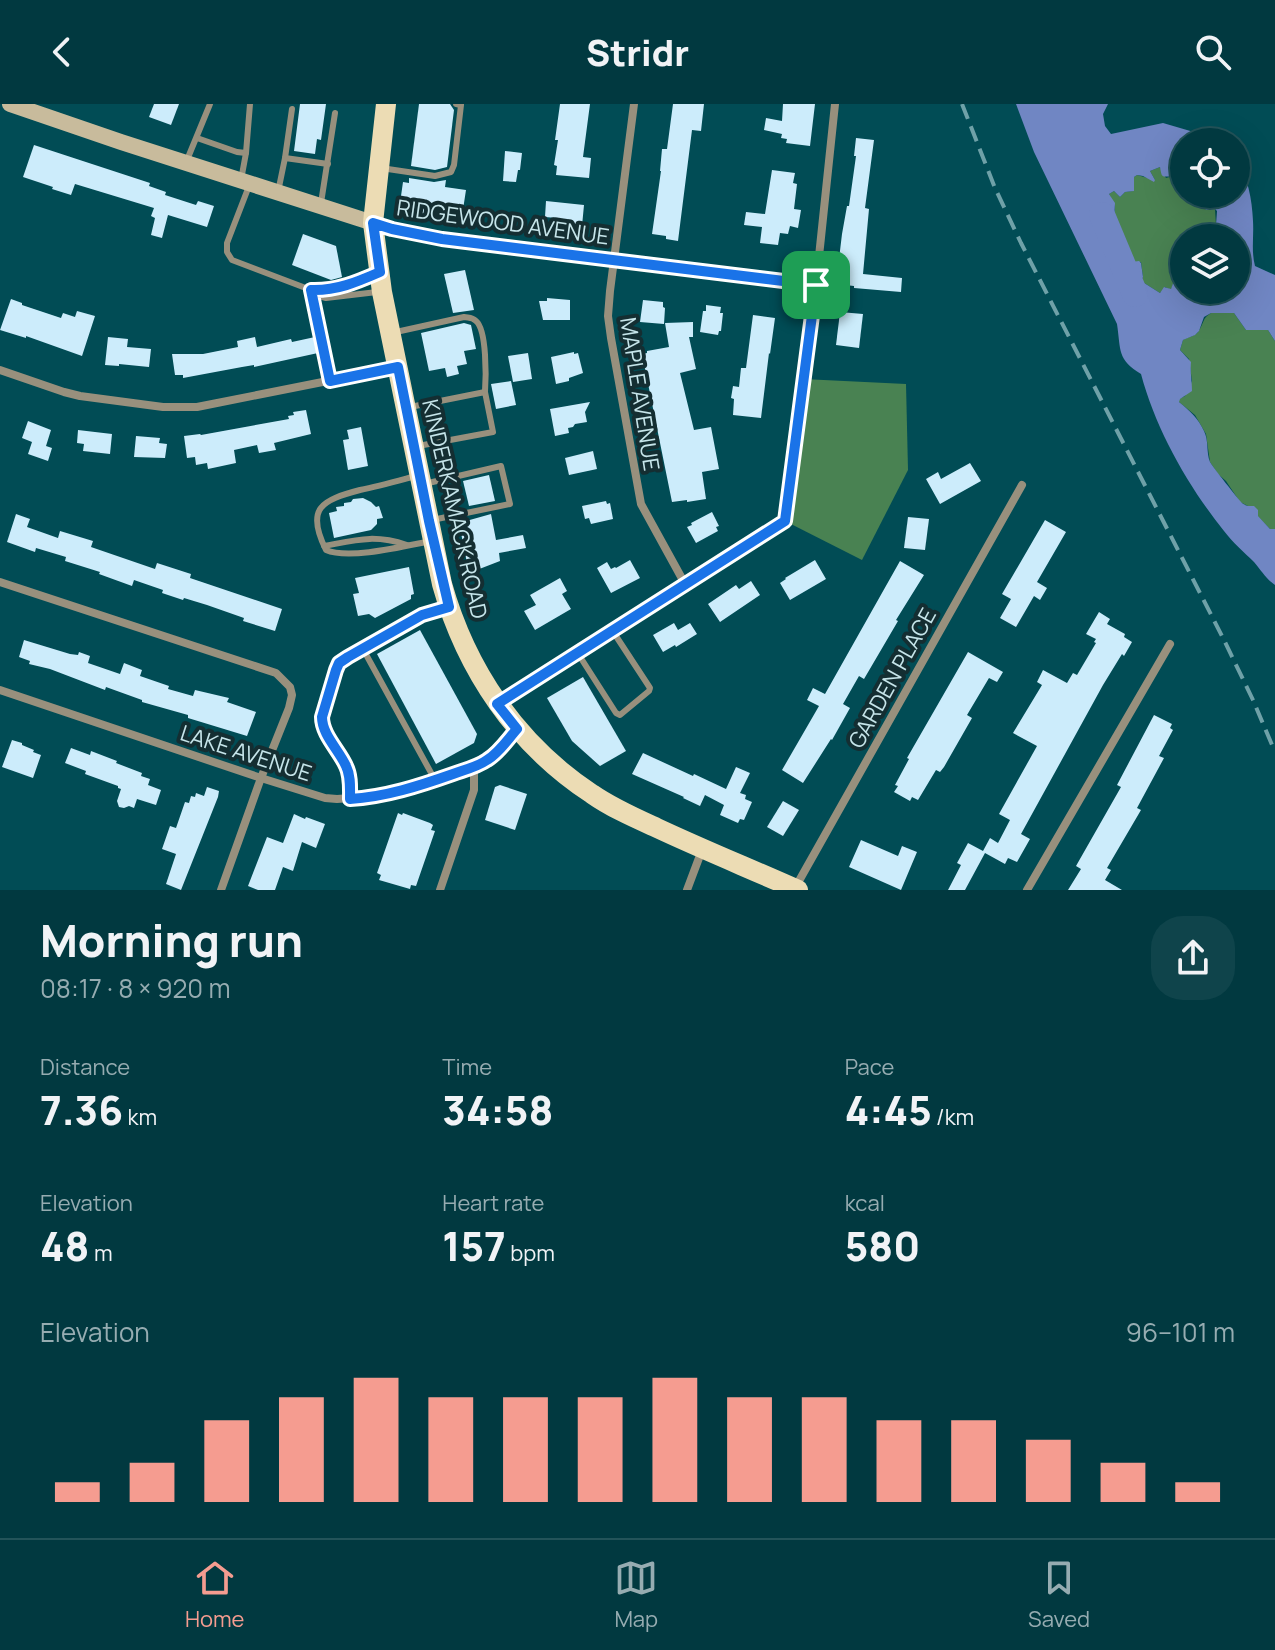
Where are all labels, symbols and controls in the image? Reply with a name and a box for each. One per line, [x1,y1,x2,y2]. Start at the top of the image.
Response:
text: Stridr [586,28,689,77]
icon: back [40,30,84,74]
icon: search [1191,30,1235,74]
map controls [1170,128,1250,304]
button: locate [1170,128,1250,208]
street label: RIDGEWOOD AVENUE [395,192,611,252]
button: layers [1170,224,1250,304]
pin [782,251,850,319]
icon: arrive [794,263,838,307]
street label: MAPLE AVENUE [613,315,667,473]
street label: KINDERKAMACK ROAD [415,396,495,622]
street label: GARDEN PLACE [841,603,943,753]
street label: LAKE AVENUE [176,718,316,788]
text: Morning run [40,910,303,970]
button: share [1151,916,1235,1000]
text: 08:17 · 8 × 920 m [40,970,230,1006]
text: Distance [40,1052,130,1082]
text: Time [442,1052,492,1082]
text: Pace [845,1052,894,1082]
text: 7.36 [40,1082,123,1137]
text: 34:58 [442,1082,553,1137]
text: 4:45 [845,1082,932,1137]
text: km [123,1102,157,1132]
text: /km [932,1102,974,1132]
text: Elevation [40,1188,133,1218]
text: Heart rate [442,1188,544,1218]
text: kcal [845,1188,885,1218]
text: 48 [40,1218,90,1273]
text: 157 [442,1218,506,1273]
text: 580 [845,1218,920,1273]
text: m [90,1238,113,1268]
text: bpm [506,1238,555,1268]
text: Elevation [40,1314,150,1350]
text: 96–101 m [1126,1314,1235,1350]
tab: Home [185,1556,244,1634]
tab: Map [614,1556,658,1634]
tab: Saved [1028,1556,1090,1634]

